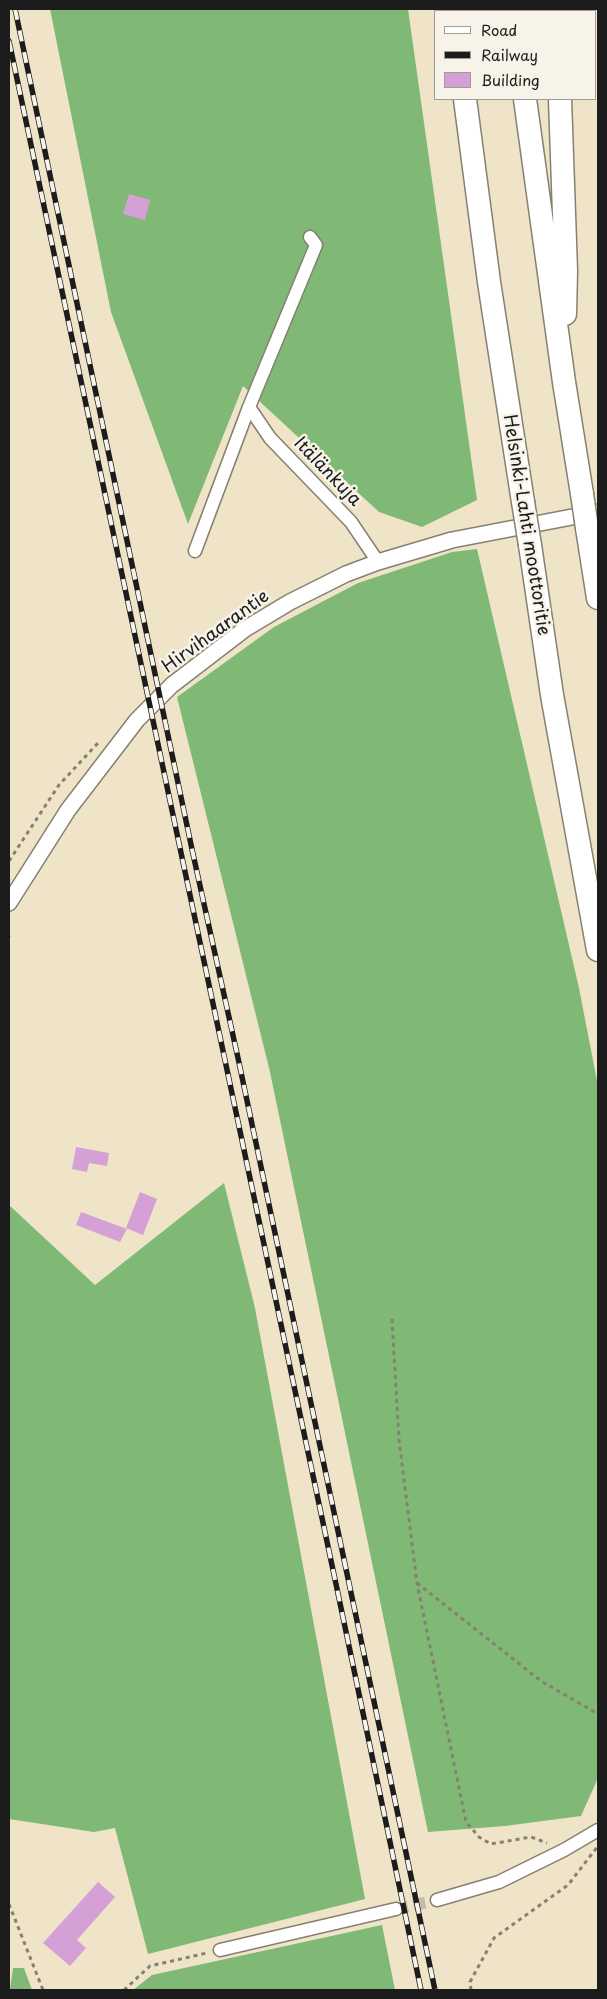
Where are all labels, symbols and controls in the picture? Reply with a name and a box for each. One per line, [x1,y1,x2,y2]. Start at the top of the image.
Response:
legend [434,10,597,100]
text: Road [481,18,517,41]
text: Railway [481,43,538,66]
text: Building [481,68,540,91]
street label: Helsinki-Lahti moottoritie [498,413,554,637]
street label: Itälänkuja [289,433,365,511]
street label: Hirvihaarantie [158,586,274,678]

